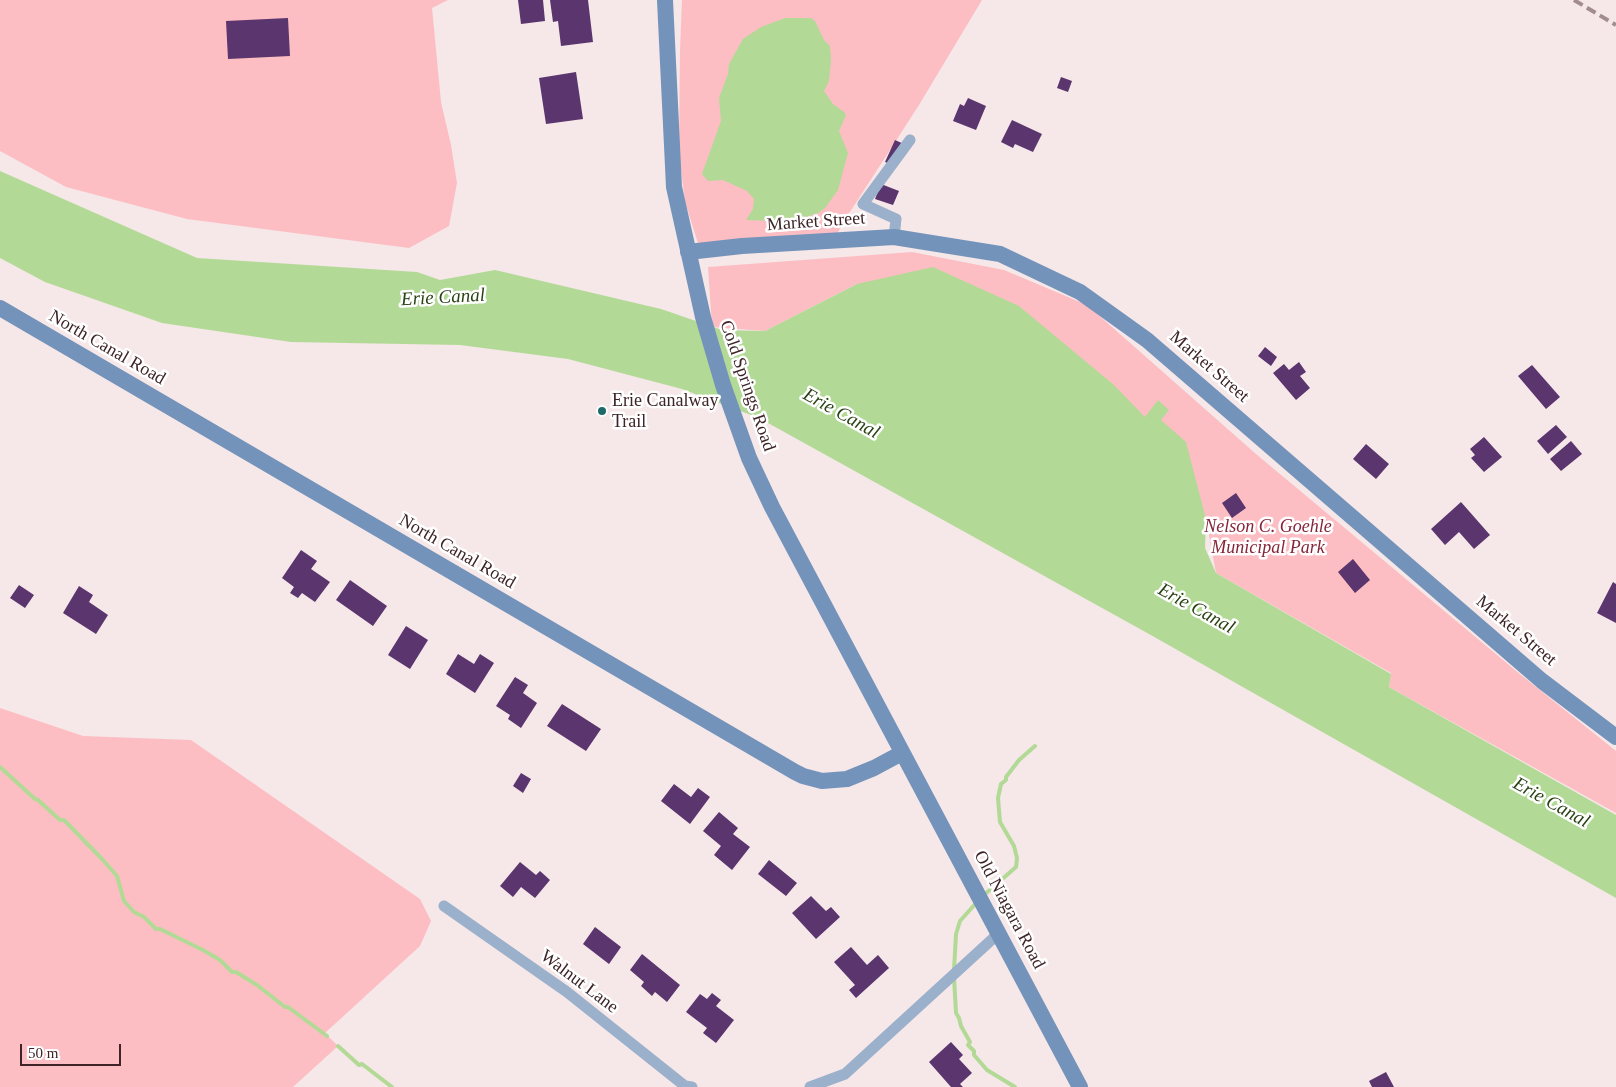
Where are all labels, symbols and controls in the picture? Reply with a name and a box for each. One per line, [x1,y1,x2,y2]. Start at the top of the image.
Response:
street label: Market Street [766,208,866,236]
water label: Erie Canal [401,284,485,312]
street label: North Canal Road [45,306,169,390]
street label: Cold Springs Road [714,318,780,454]
street label: Market Street [1165,327,1253,407]
water label: Erie Canal [799,384,883,444]
place label: Erie Canalway Trail [612,390,718,432]
marker: Erie Canalway Trail [596,405,608,417]
street label: North Canal Road [395,510,519,594]
park label: Nelson C. Goehle Municipal Park [1204,516,1332,558]
water label: Erie Canal [1154,579,1238,639]
street label: Market Street [1471,591,1561,671]
water label: Erie Canal [1509,773,1593,833]
street label: Old Niagara Road [969,847,1049,973]
street label: Walnut Lane [536,946,622,1018]
scale bar [22,1034,124,1066]
text: 50 m [28,1045,58,1061]

